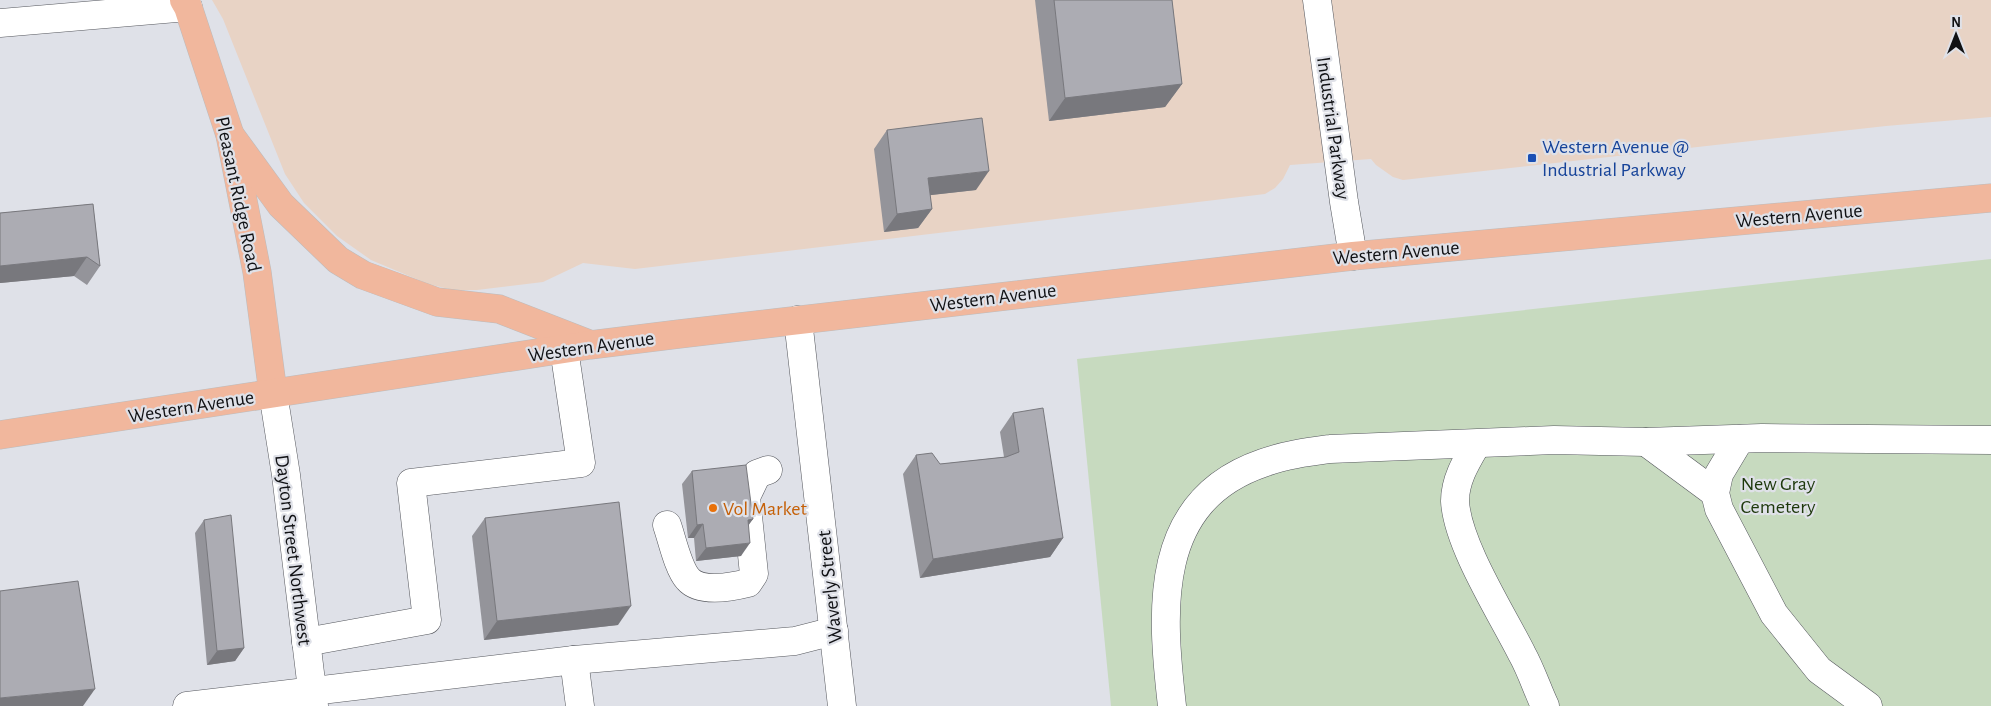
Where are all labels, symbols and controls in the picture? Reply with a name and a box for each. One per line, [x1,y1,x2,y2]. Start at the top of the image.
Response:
north arrow [1931,10,1981,60]
text: N [1951,16,1961,30]
street label: Industrial Parkway [1313,56,1353,201]
street label: Pleasant Ridge Road [212,115,264,274]
place label: Western Avenue @ Industrial Parkway [1542,137,1689,180]
marker: Western Avenue @ Industrial Parkway [1526,152,1538,164]
street label: Western Avenue [1735,200,1863,232]
street label: Western Avenue [1332,237,1460,269]
street label: Western Avenue [929,280,1058,316]
street label: Western Avenue [527,328,656,366]
street label: Western Avenue [127,387,256,427]
street label: Dayton Street Northwest [271,454,315,647]
park label: New Gray Cemetery [1741,474,1816,517]
place label: Vol Market [723,499,808,519]
marker: Vol Market [707,502,719,514]
street label: Waverly Street [814,529,846,644]

